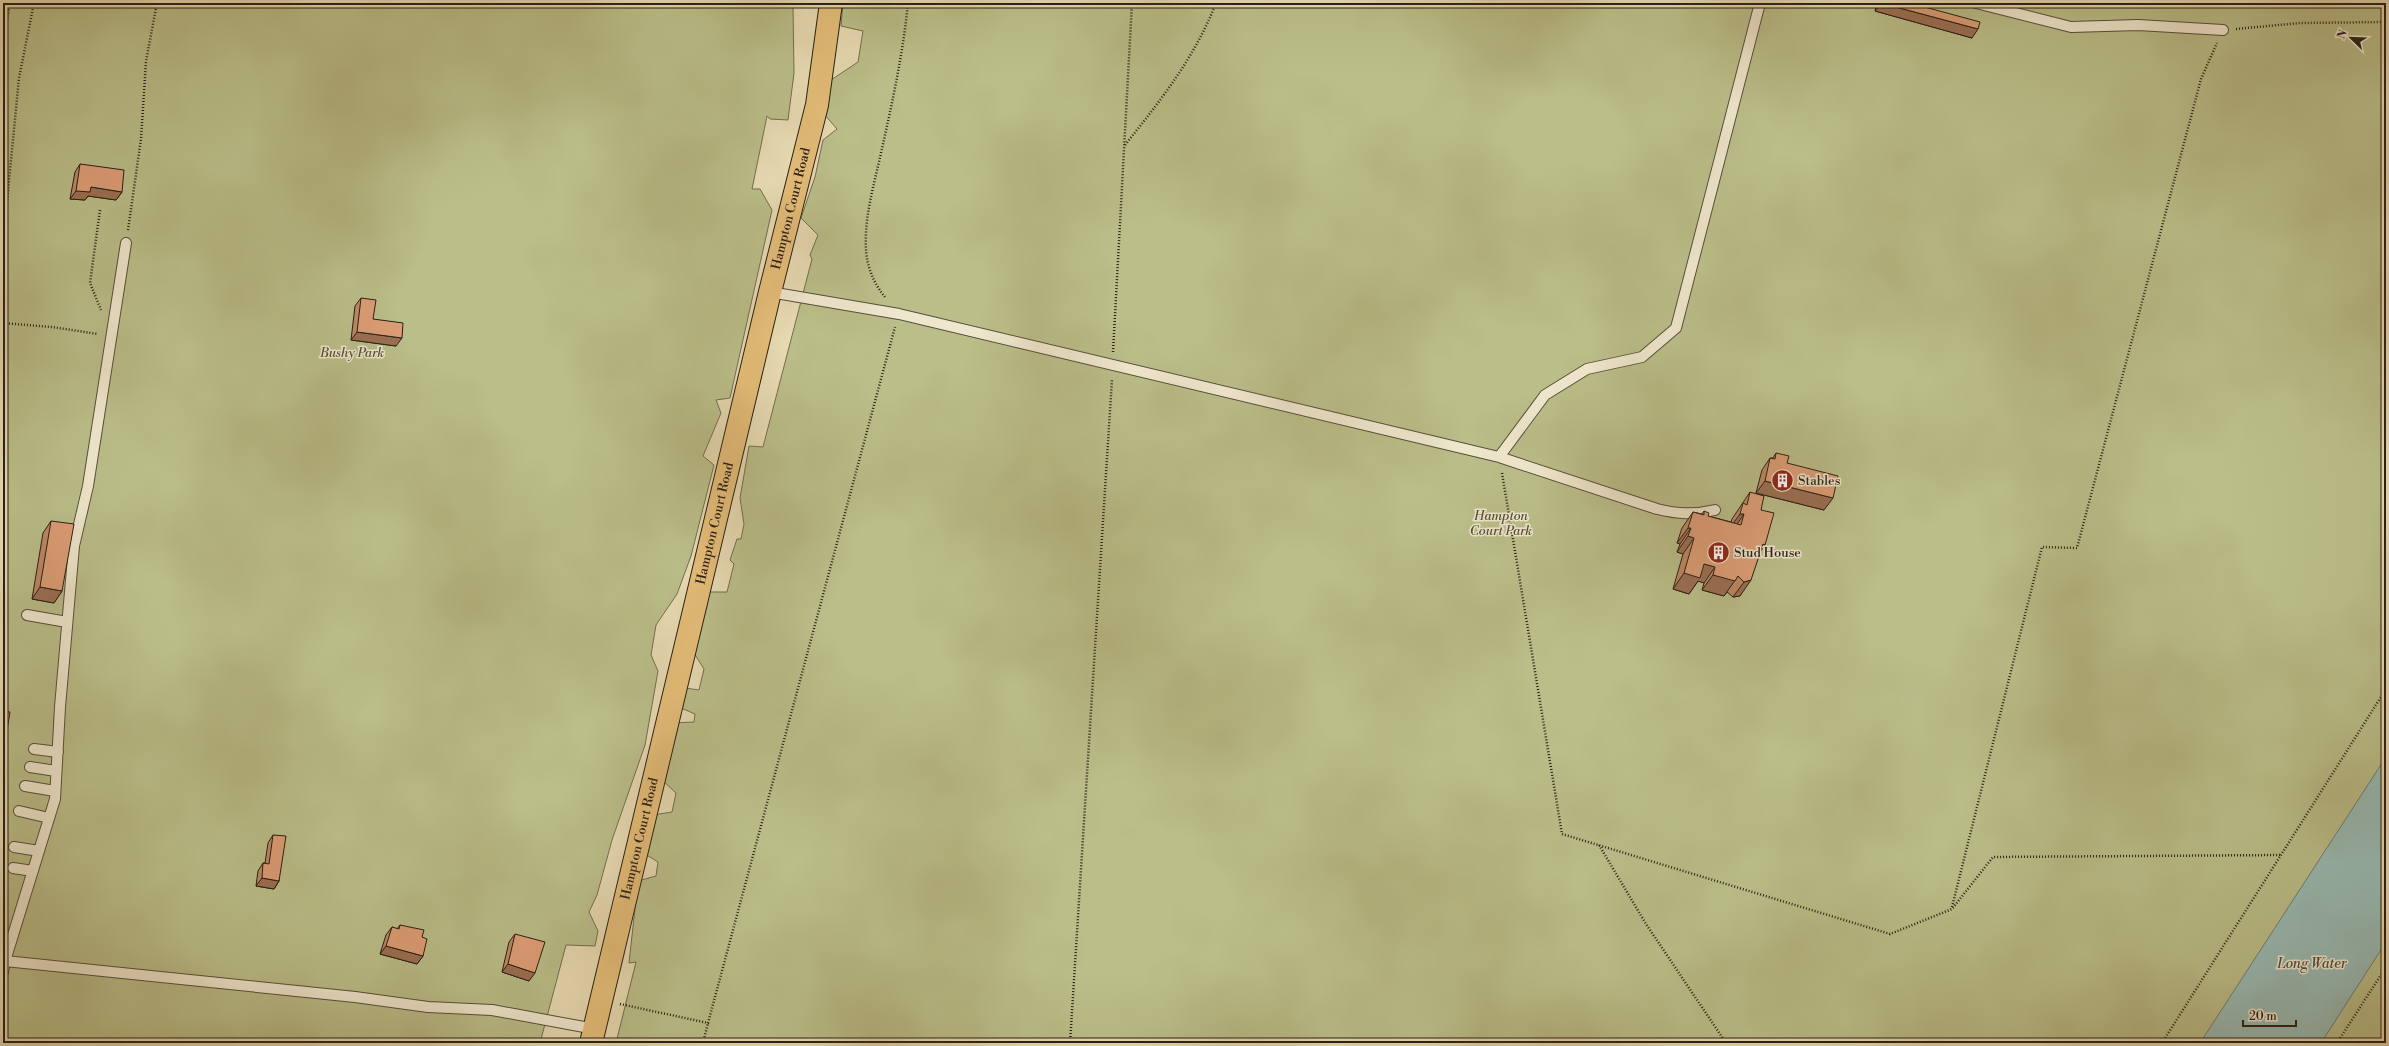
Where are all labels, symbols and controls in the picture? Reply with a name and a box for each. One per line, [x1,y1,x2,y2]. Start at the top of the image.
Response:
north arrow [2331,18,2371,58]
text: N [2335,27,2351,41]
street label: Hampton Court Road [768,145,814,271]
park label: Bushy Park [319,345,384,361]
street label: Hampton Court Road [693,460,737,586]
building icon: Stables [1769,468,1795,494]
place label: Stables [1798,473,1841,489]
park label: Hampton Court Park [1470,508,1532,539]
building icon: Stud House [1705,540,1731,566]
place label: Stud House [1734,545,1801,561]
street label: Hampton Court Road [617,775,662,901]
water label: Long Water [2276,955,2348,973]
scale bar [2243,1002,2296,1028]
text: 20 m [2249,1009,2277,1024]

